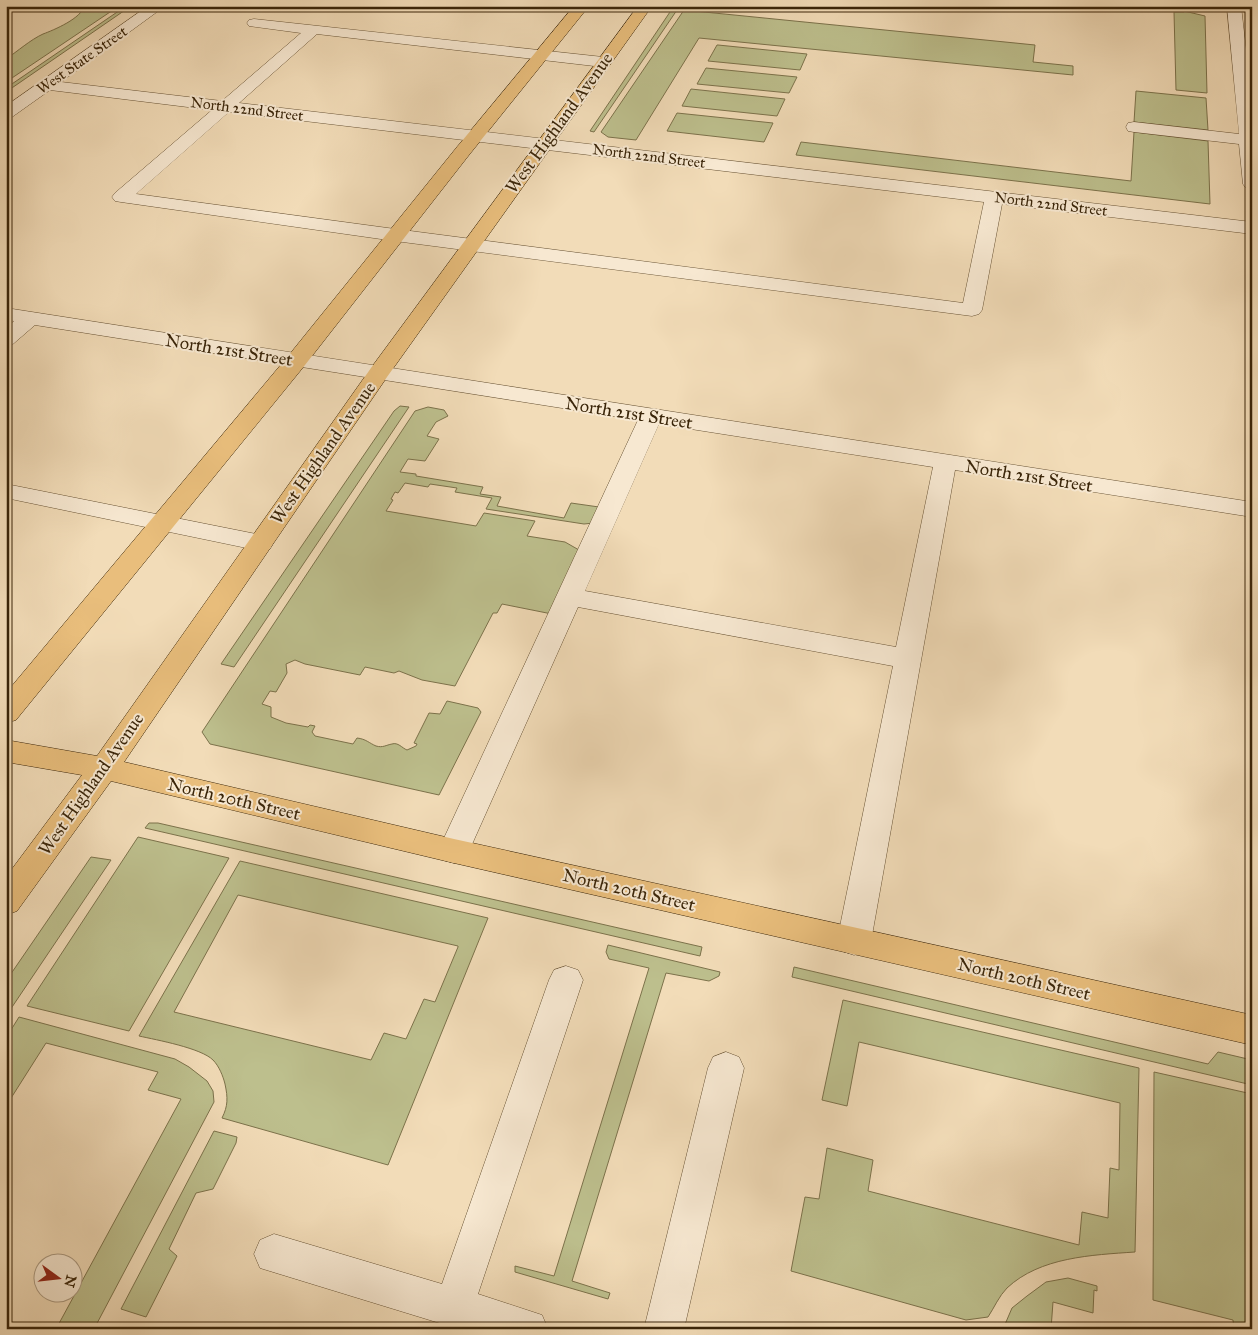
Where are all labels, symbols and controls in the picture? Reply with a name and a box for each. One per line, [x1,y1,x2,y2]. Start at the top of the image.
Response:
street label: West State Street [33,22,131,98]
street label: West Highland Avenue [501,48,618,198]
street label: North 22nd Street [190,93,305,125]
street label: North 22nd Street [592,140,707,172]
street label: North 22nd Street [994,188,1109,220]
street label: North 21st Street [164,329,295,371]
street label: West Highland Avenue [266,378,381,529]
street label: North 21st Street [564,392,695,434]
street label: North 21st Street [964,455,1095,497]
street label: West Highland Avenue [34,709,149,860]
street label: North 20th Street [166,773,303,825]
street label: North 20th Street [561,864,698,916]
street label: North 20th Street [956,953,1093,1005]
north arrow [32,1252,82,1302]
text: N [60,1273,80,1289]

